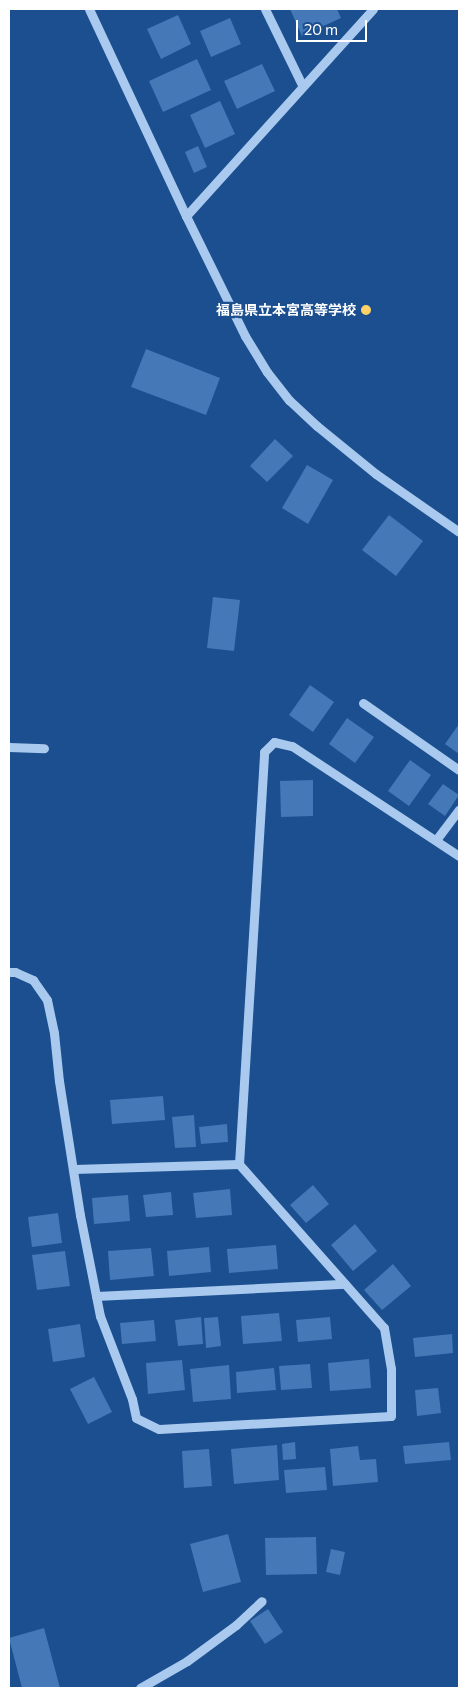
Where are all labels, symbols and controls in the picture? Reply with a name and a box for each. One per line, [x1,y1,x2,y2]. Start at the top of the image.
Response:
scale bar [298,10,369,42]
text: 20 m [304,20,338,38]
place label: 福島県立本宮高等学校 [216,302,356,318]
marker: 福島県立本宮高等学校 [360,304,372,316]

